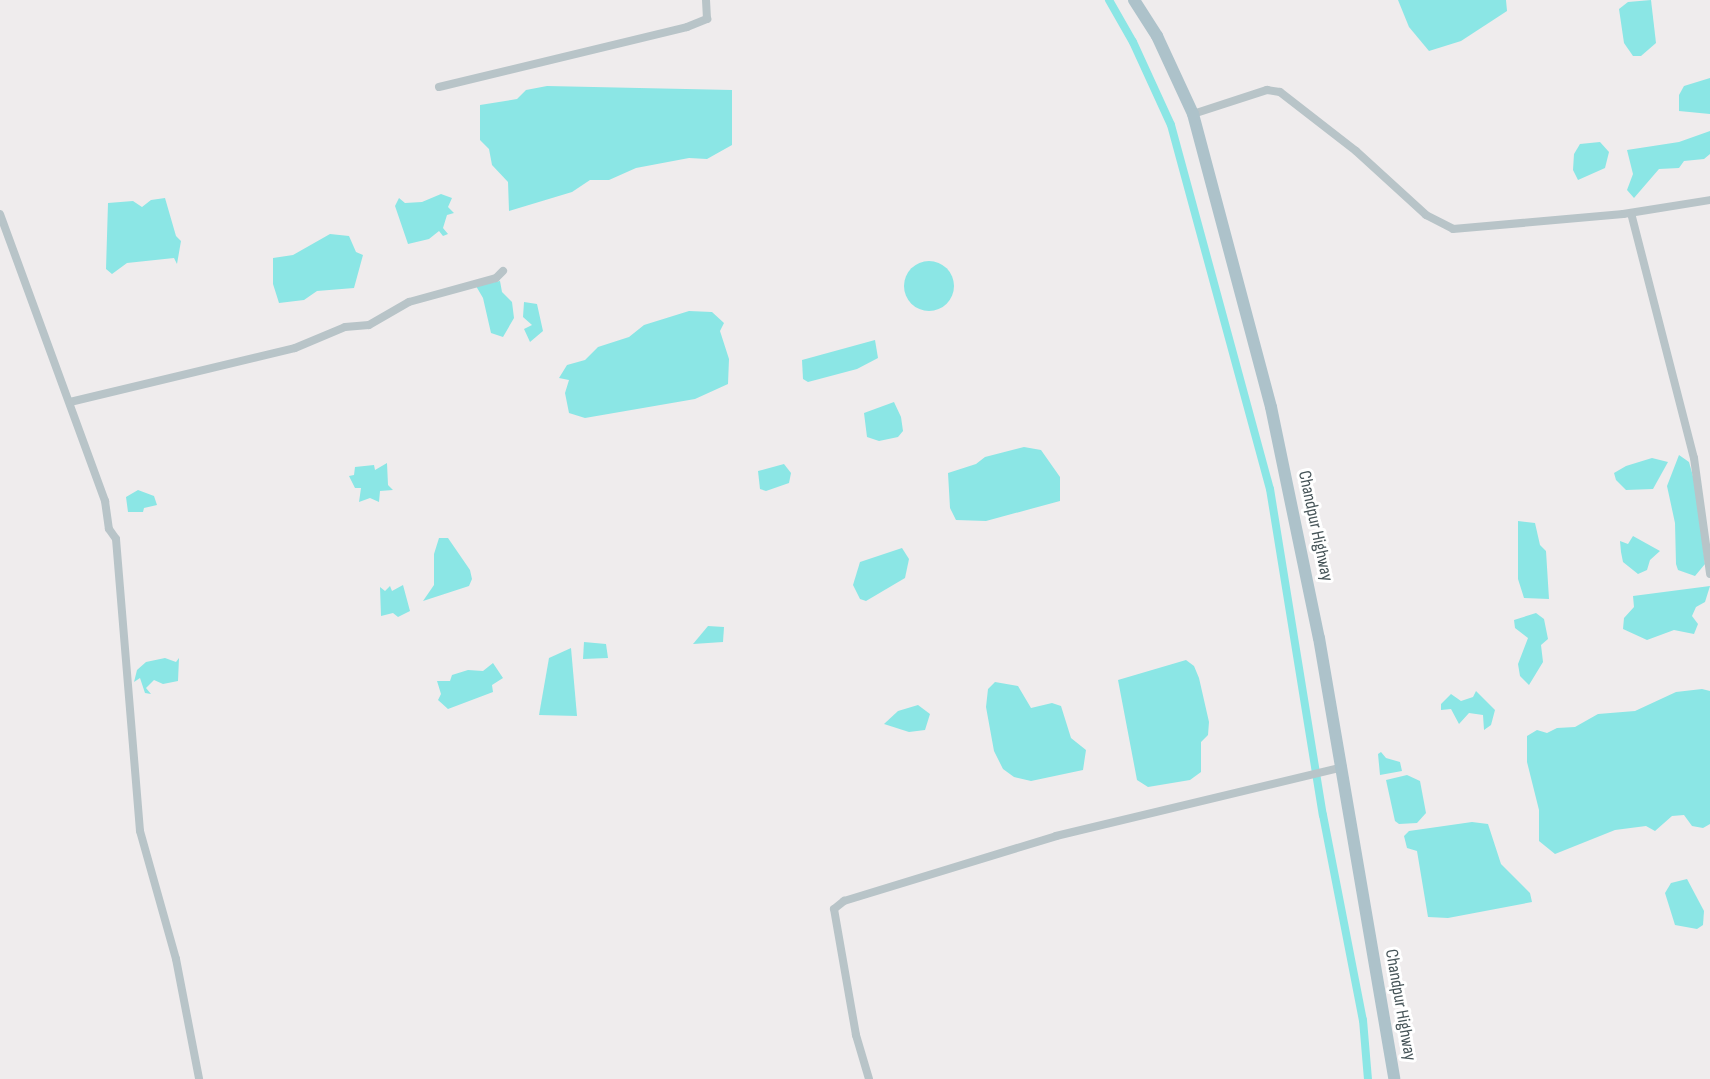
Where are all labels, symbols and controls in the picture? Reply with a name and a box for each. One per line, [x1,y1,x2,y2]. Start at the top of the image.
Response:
street label: Chandpur Highway [1293,469,1337,583]
street label: Chandpur Highway [1380,948,1420,1062]

